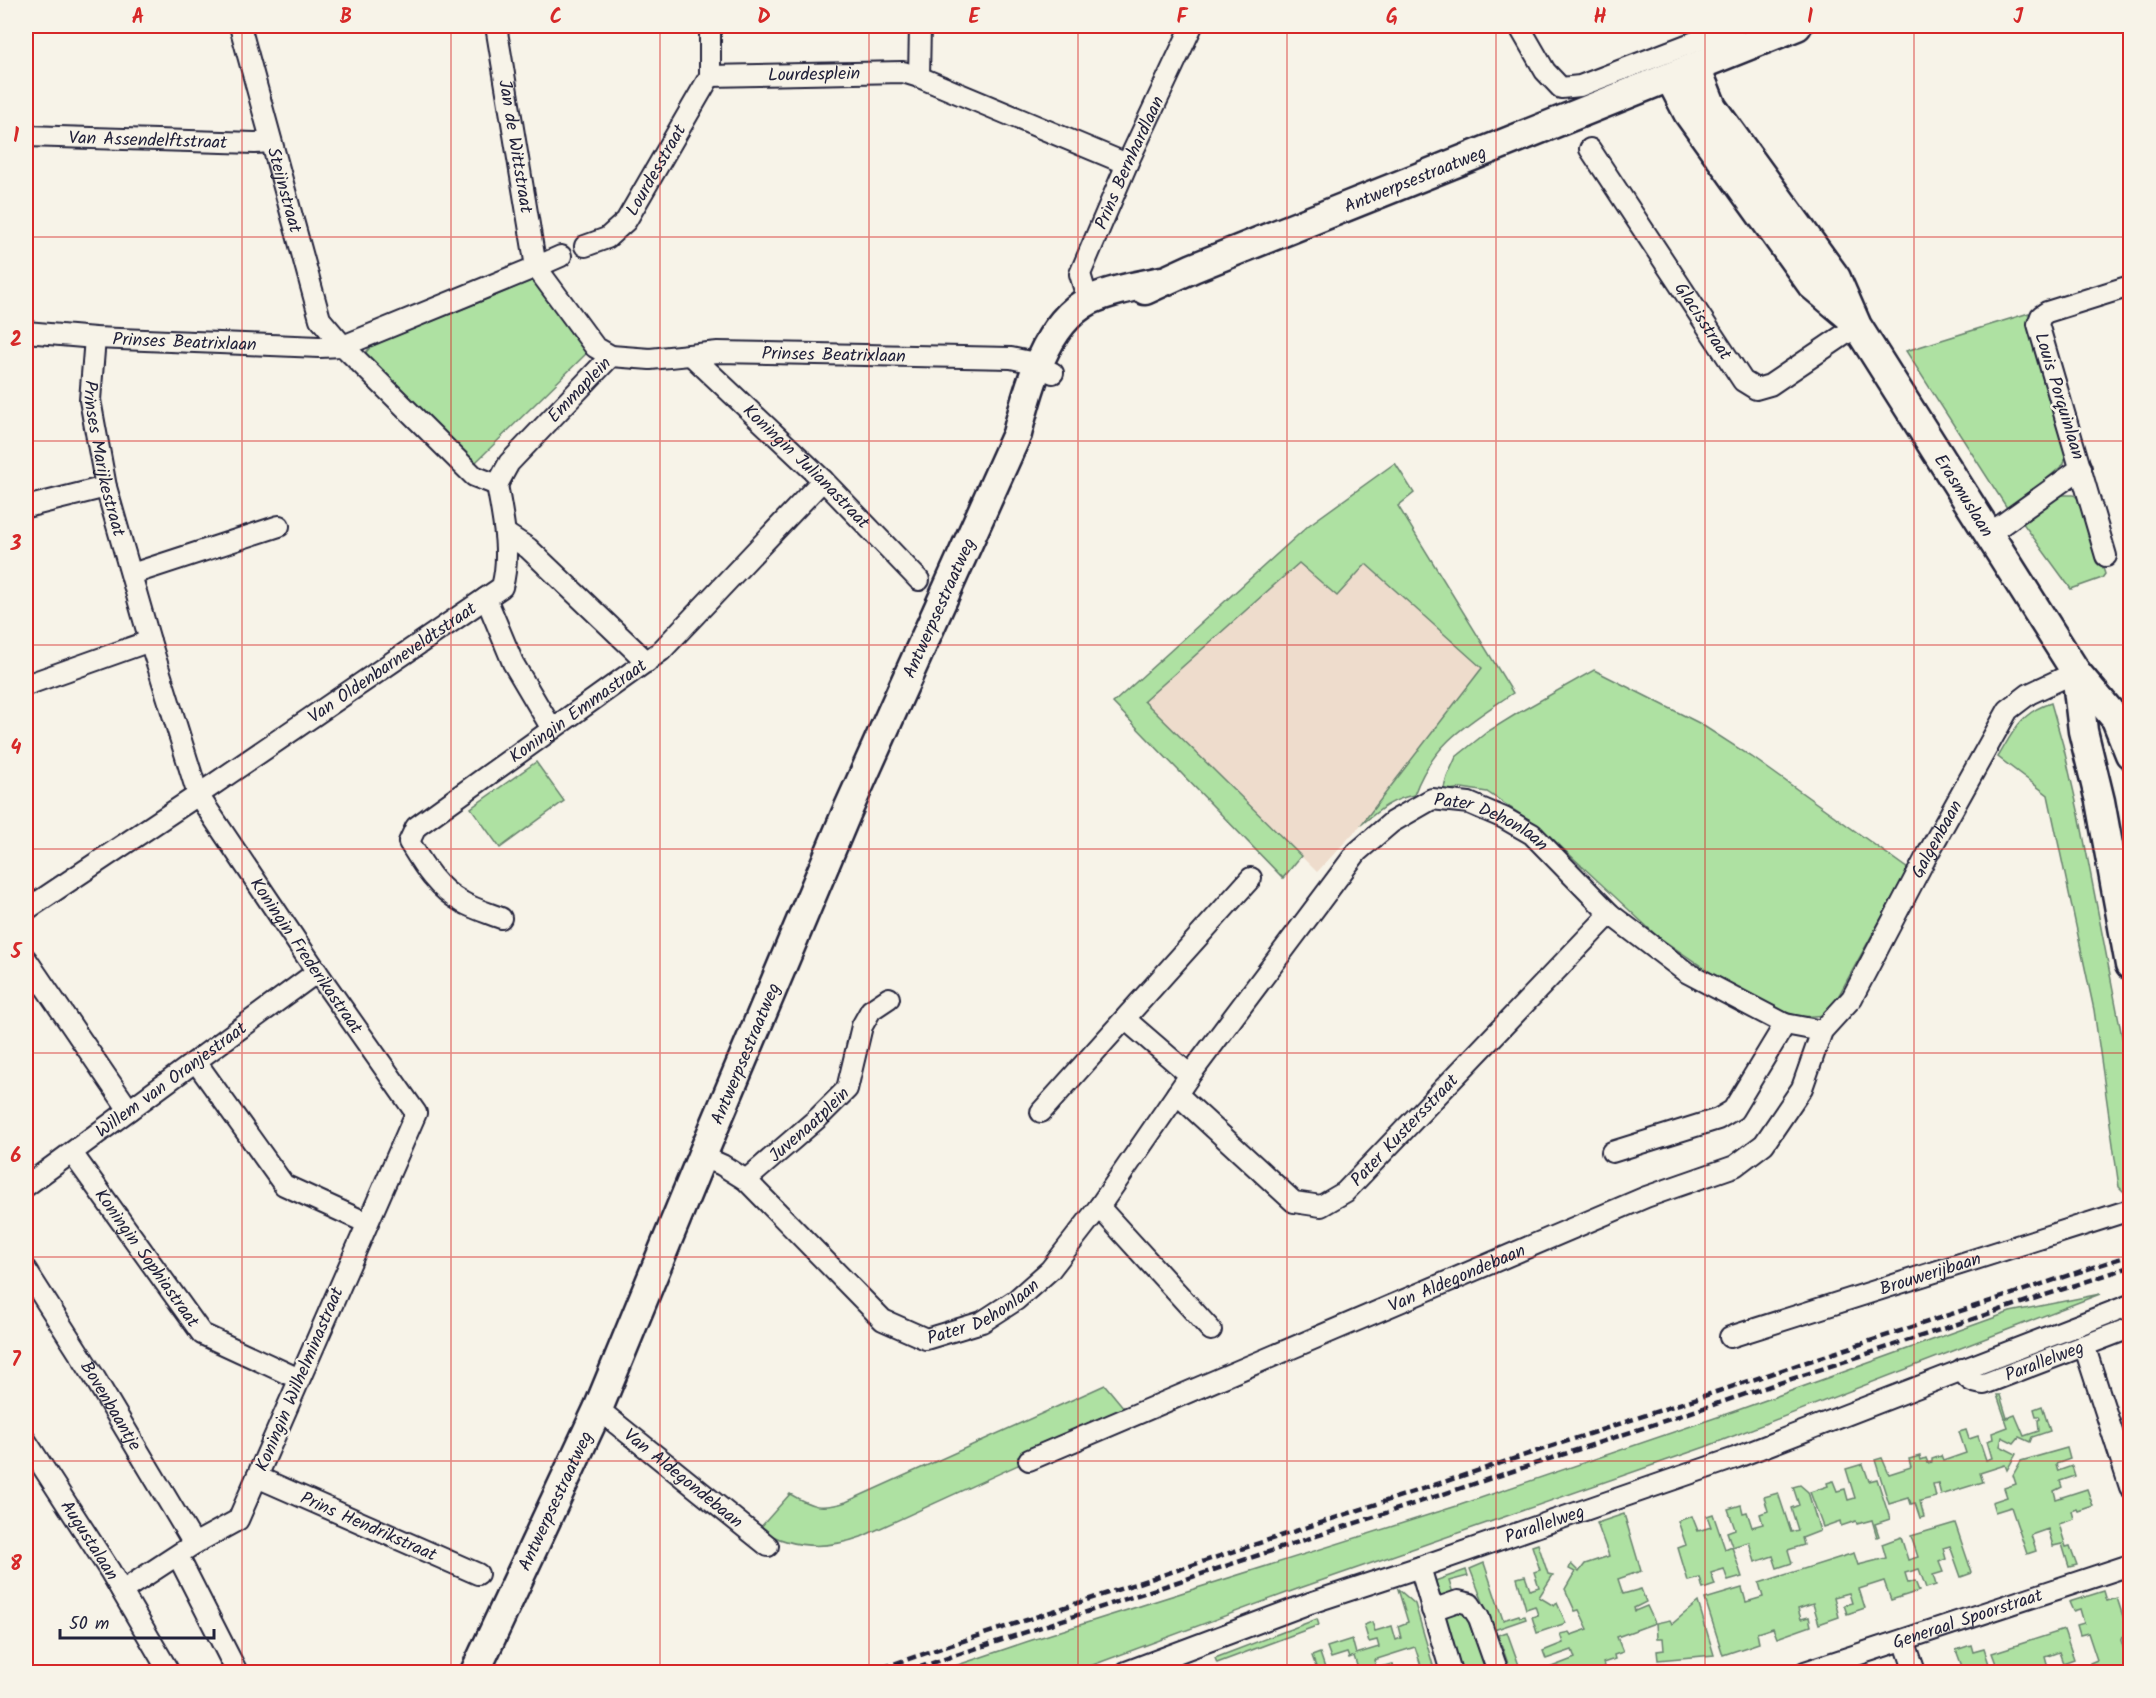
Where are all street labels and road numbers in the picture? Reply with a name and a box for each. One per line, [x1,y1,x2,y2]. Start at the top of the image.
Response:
street label: Lourdesplein [767,60,861,91]
street label: Jan de Wittstraat [489,78,540,216]
street label: Prins Bernhardlaan [1088,91,1173,234]
street label: Lourdesstraat [619,118,696,222]
street label: Van Assendelftstraat [68,124,229,158]
street label: Antwerpsestraatweg [1340,139,1491,222]
street label: Steijnstraat [258,144,309,237]
street label: Glacisstraat [1666,277,1739,368]
street label: Prinses Beatrixlaan [112,326,257,360]
street label: Louis Porquinlaan [2025,329,2092,464]
street label: Prinses Beatrixlaan [761,340,906,372]
street label: Emmaplein [541,351,619,431]
street label: Prinses Marijkestraat [74,379,133,541]
street label: Koningin Julianastraat [735,398,877,537]
street label: Erasmuslaan [1925,448,2000,544]
street label: Antwerpsestraatweg [896,534,984,683]
street label: Van Oldenbarneveldtstraat [302,595,484,732]
street label: Koningin Emmastraat [503,652,655,772]
street label: Pater Dehonlaan [1433,786,1555,859]
street label: Galgenbaan [1904,795,1971,884]
street label: Koningin Frederikastraat [241,872,370,1042]
street label: Antwerpsestraatweg [704,979,789,1130]
street label: Willem van Oranjestraat [90,1014,255,1146]
street label: Pater Kustersstraat [1344,1067,1467,1194]
street label: Juvenaatplein [763,1081,857,1170]
street label: Koningin Sophiastraat [86,1183,207,1335]
street label: Van Aldegondebaan [1384,1237,1531,1321]
street label: Brouwerijbaan [1876,1245,1985,1305]
street label: Pater Dehonlaan [924,1272,1047,1354]
street label: Koningin Wilhelminastraat [248,1282,353,1476]
street label: Parallelweg [2001,1334,2089,1391]
street label: Bovenbaantje [72,1355,148,1457]
street label: Van Aldegondebaan [616,1422,749,1537]
street label: Antwerpsestraatweg [511,1427,602,1576]
street label: Prins Hendrikstraat [295,1485,442,1571]
street label: Augustalaan [52,1495,126,1587]
street label: Parallelweg [1501,1498,1589,1553]
street label: Generaal Spoorstraat [1889,1581,2048,1658]

